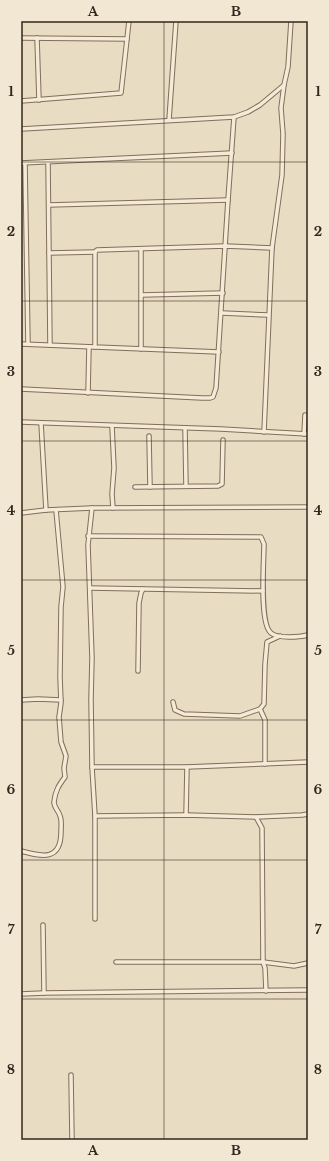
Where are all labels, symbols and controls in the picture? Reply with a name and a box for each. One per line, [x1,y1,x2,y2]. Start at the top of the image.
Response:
text: A [87,3,99,20]
text: B [231,3,241,20]
text: 1 [8,83,14,100]
text: 1 [315,83,321,100]
text: 2 [7,223,15,240]
text: 2 [314,223,322,240]
text: 3 [7,363,15,380]
text: 3 [314,363,322,380]
text: 4 [7,502,16,519]
text: 4 [314,502,323,519]
text: 5 [7,642,15,659]
text: 5 [314,642,322,659]
text: 6 [7,781,16,798]
text: 6 [314,781,323,798]
text: 7 [8,921,15,938]
text: 7 [315,921,322,938]
text: 8 [7,1061,15,1078]
text: 8 [314,1061,322,1078]
text: A [87,1142,99,1159]
text: B [231,1142,241,1159]

